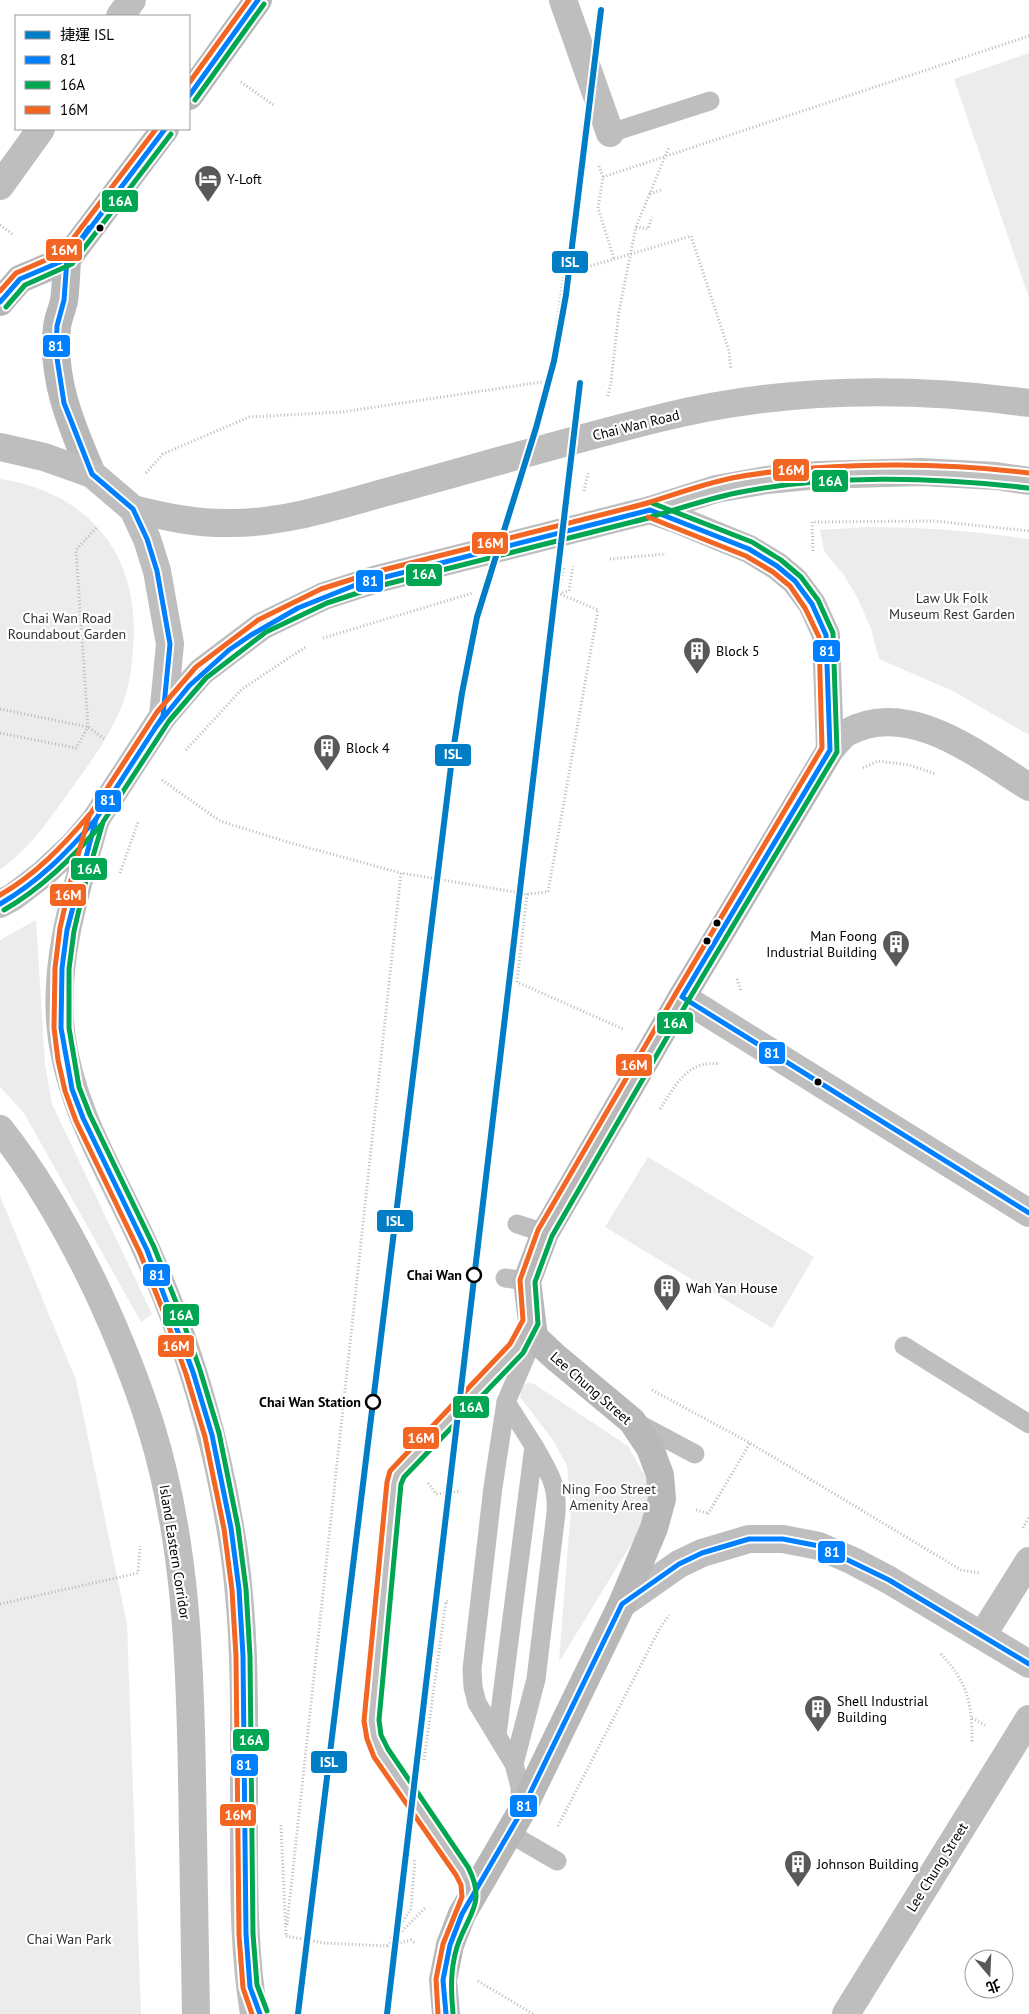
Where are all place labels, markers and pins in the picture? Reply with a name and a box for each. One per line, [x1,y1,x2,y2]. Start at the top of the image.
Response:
hotel icon: Y-Loft [193,164,223,203]
place label: Y-Loft [227,170,262,188]
unlabelled marker [95,223,105,233]
building icon: Block 5 [682,636,712,675]
place label: Block 5 [716,642,760,660]
building icon: Block 4 [312,733,342,772]
place label: Block 4 [346,739,390,757]
unlabelled marker [712,918,722,928]
place label: Man Foong Industrial Building [766,927,877,961]
building icon: Man Foong Industrial Building [881,929,911,968]
unlabelled marker [702,936,712,946]
unlabelled marker [813,1077,823,1087]
place label: Chai Wan [407,1266,462,1284]
marker: Chai Wan [466,1267,482,1283]
building icon: Wah Yan House [652,1273,682,1312]
place label: Wah Yan House [686,1279,778,1297]
place label: Chai Wan Station [259,1393,361,1411]
marker: Chai Wan Station [365,1394,381,1410]
place label: Shell Industrial Building [837,1692,928,1726]
building icon: Shell Industrial Building [803,1694,833,1733]
building icon: Johnson Building [783,1849,813,1888]
place label: Johnson Building [816,1855,919,1873]

